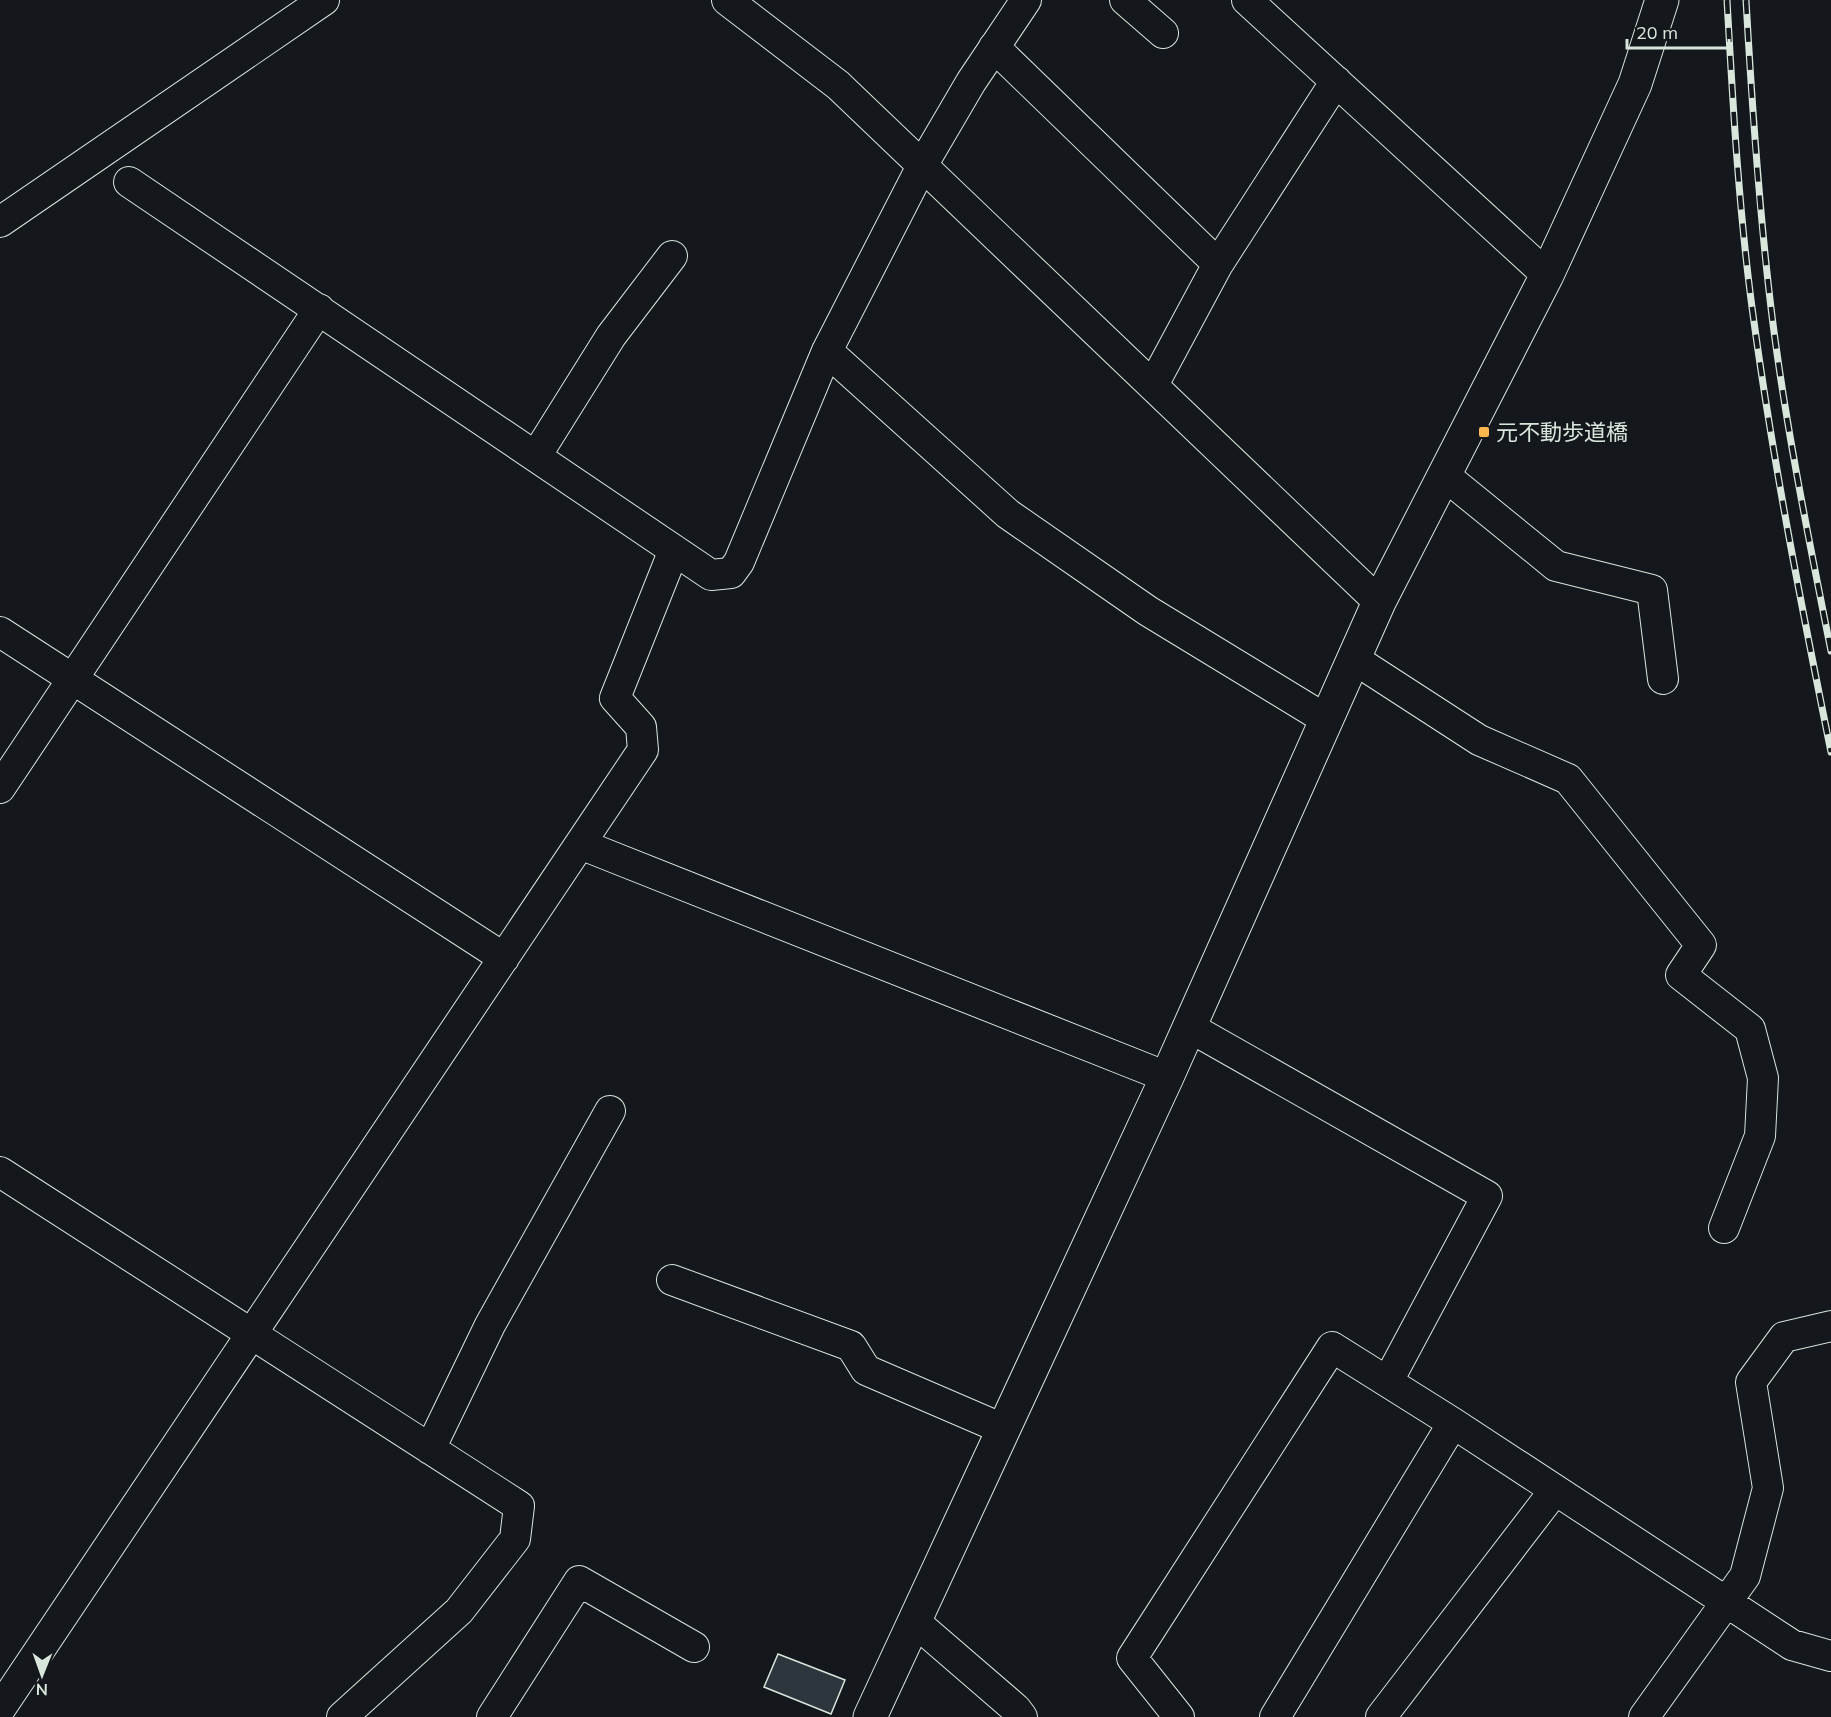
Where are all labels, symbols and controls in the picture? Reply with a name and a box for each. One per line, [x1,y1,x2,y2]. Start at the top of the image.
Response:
scale bar [1627,12,1729,50]
text: 20 m [1636,21,1678,44]
place label: 元不動歩道橋 [1496,418,1628,446]
marker: 元不動歩道橋 [1477,425,1491,439]
north arrow [12,1645,72,1705]
text: N [36,1680,48,1700]

